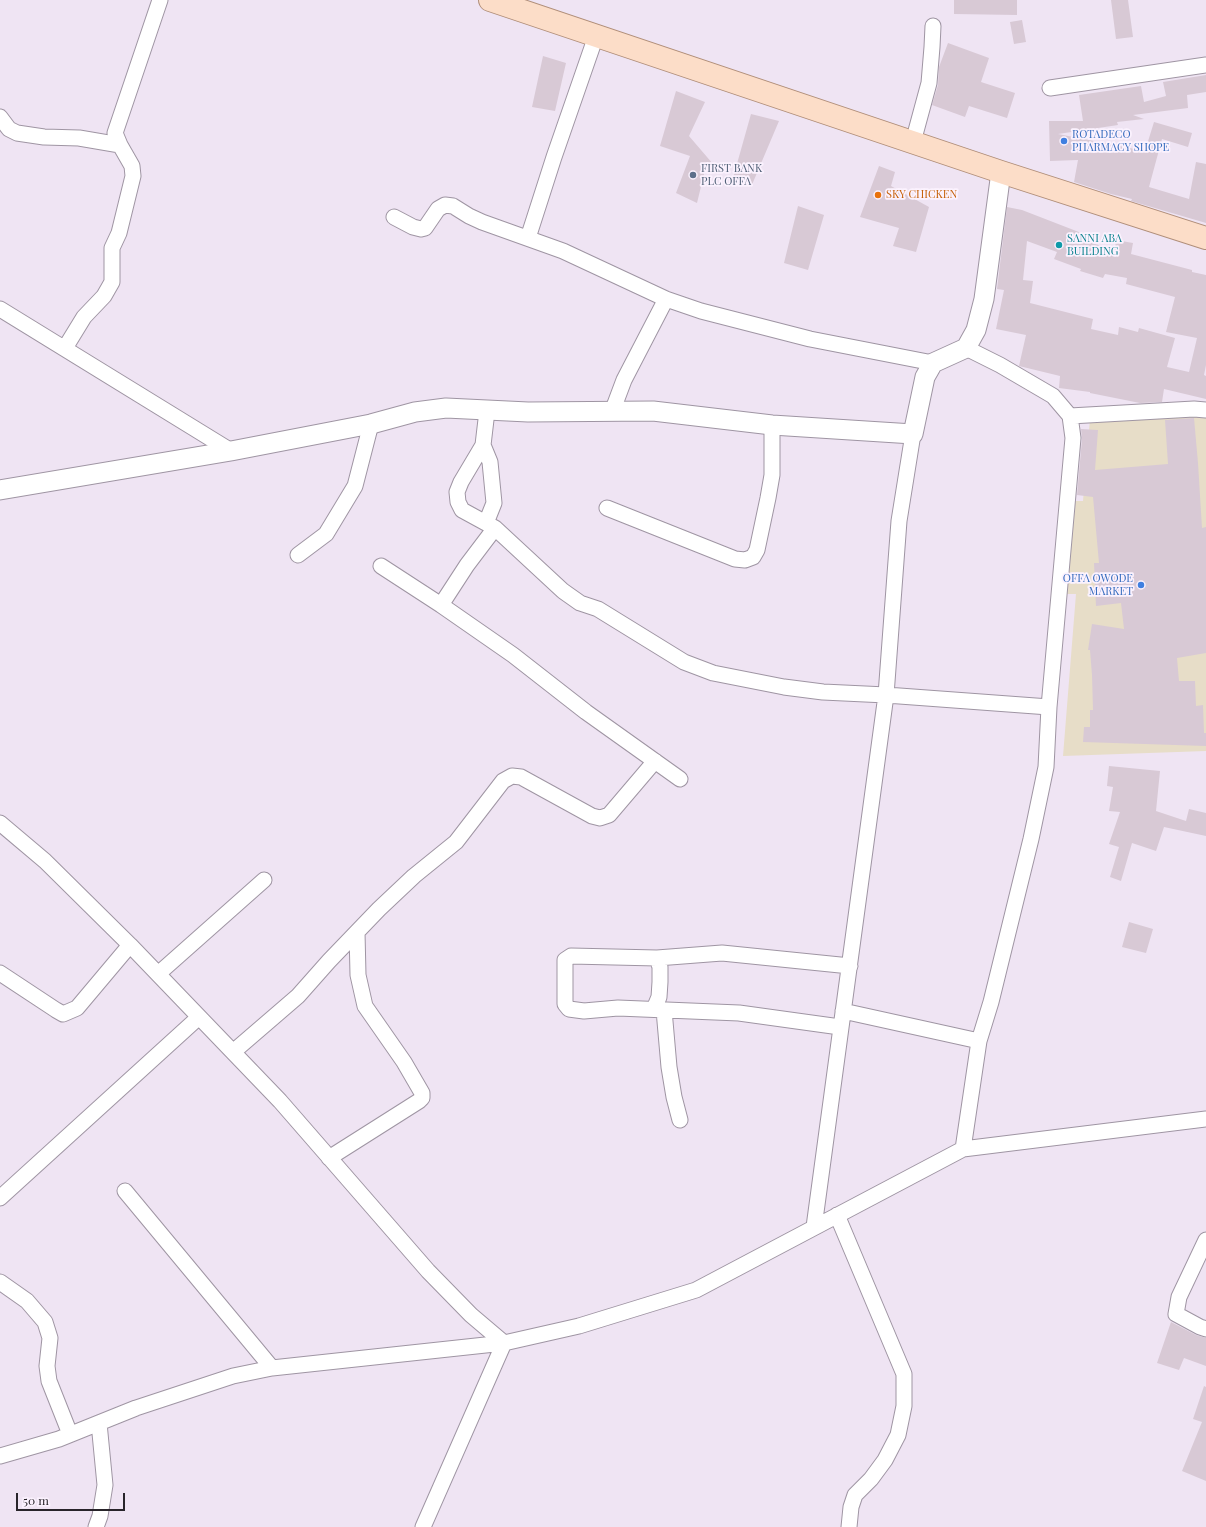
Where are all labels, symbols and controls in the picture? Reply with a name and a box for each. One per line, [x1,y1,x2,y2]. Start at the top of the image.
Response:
place label: ROTADECO PHARMACY SHOPE [1072,128,1169,154]
marker: ROTADECO PHARMACY SHOPE [1059,136,1069,146]
place label: FIRST BANK PLC OFFA [701,162,762,188]
marker: FIRST BANK PLC OFFA [688,170,698,180]
place label: SKY CHICKEN [886,188,957,202]
marker: SKY CHICKEN [873,190,883,200]
place label: SANNI ABA BUILDING [1067,232,1122,258]
marker: SANNI ABA BUILDING [1054,240,1064,250]
place label: OFFA OWODE MARKET [1063,572,1133,598]
marker: OFFA OWODE MARKET [1136,580,1146,590]
scale bar [18,1485,127,1511]
text: 50 m [23,1492,49,1508]

